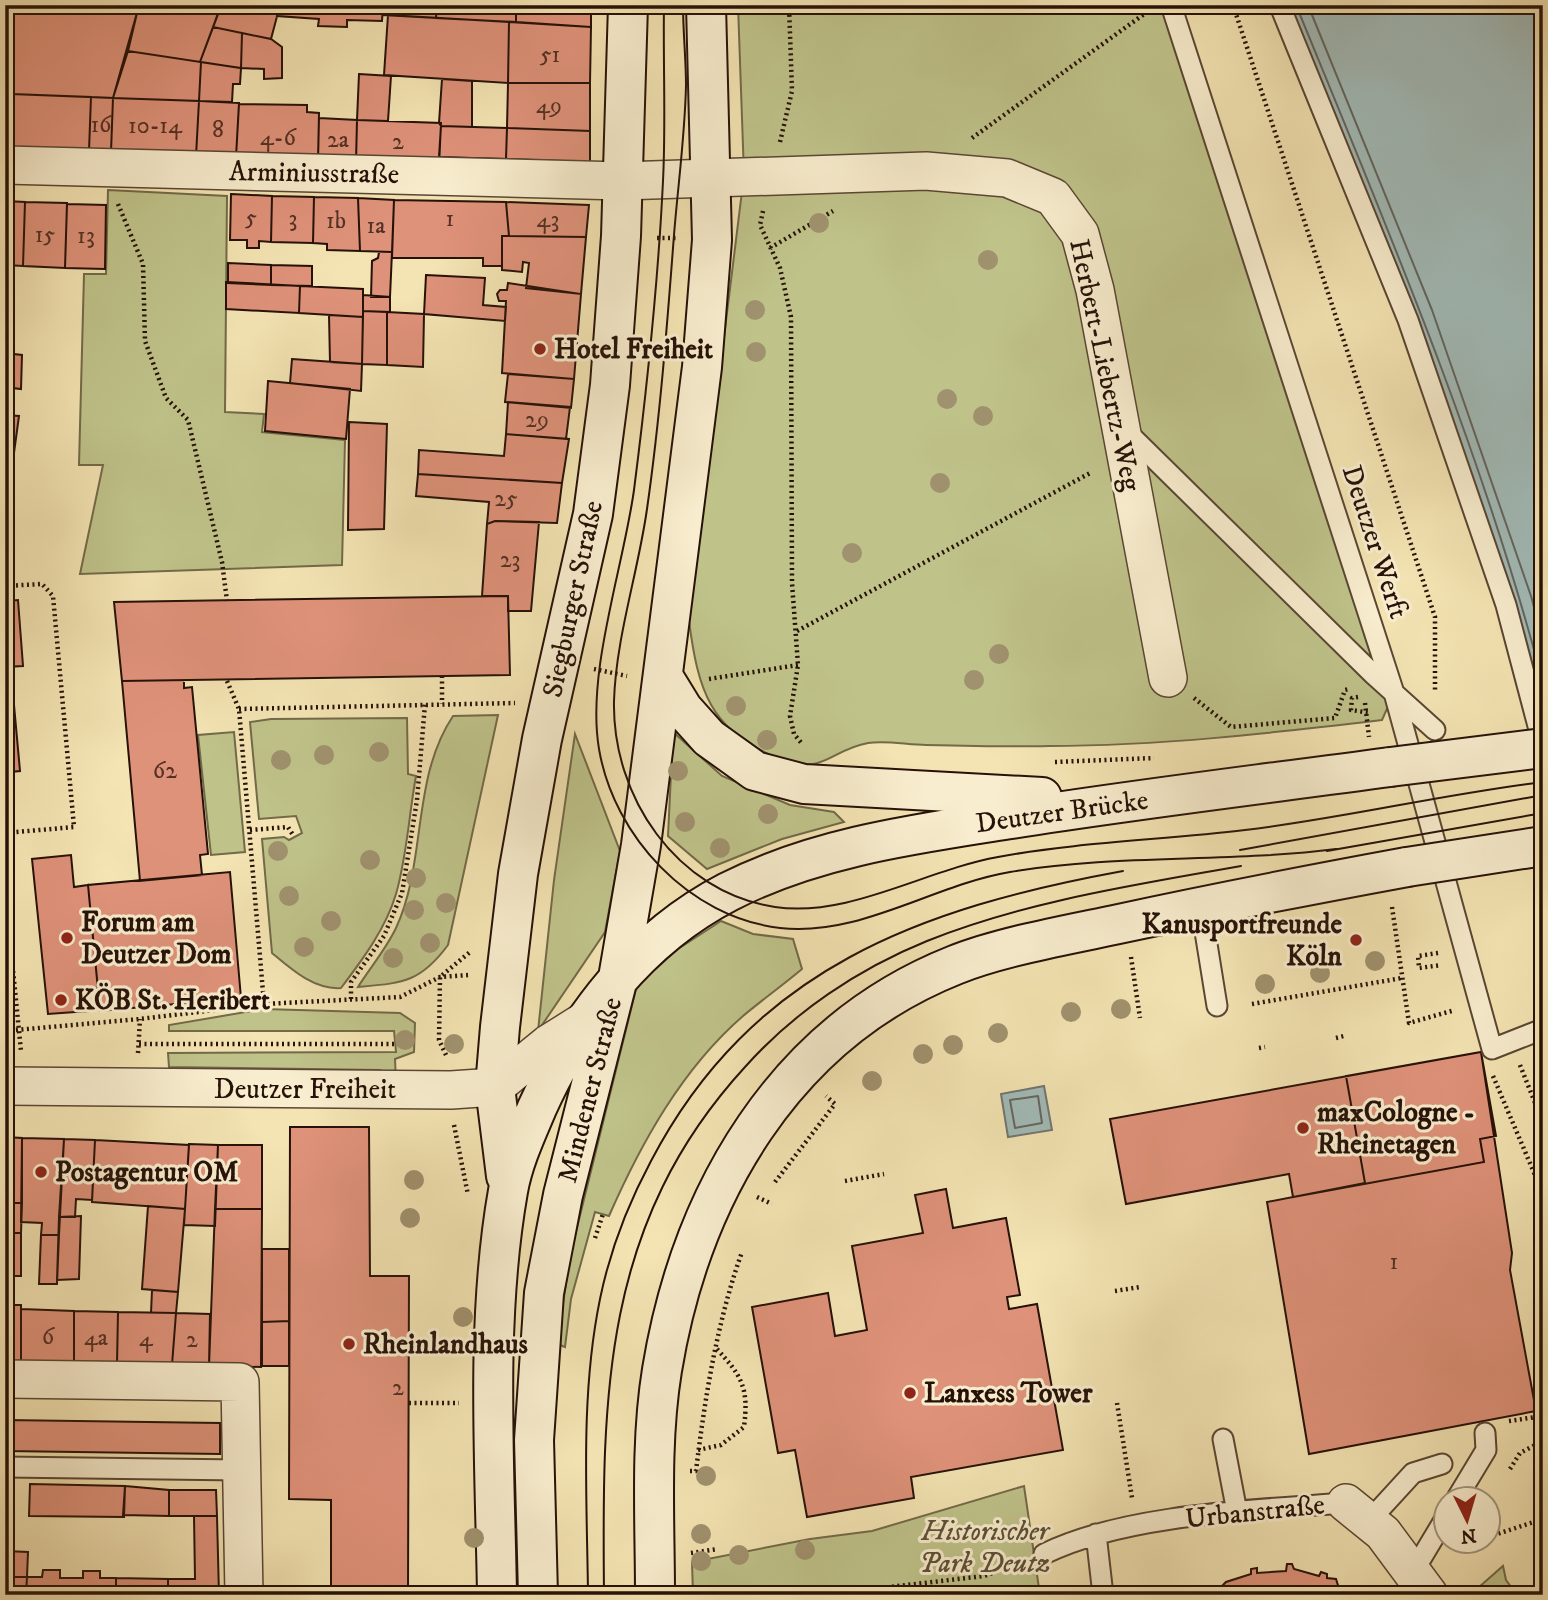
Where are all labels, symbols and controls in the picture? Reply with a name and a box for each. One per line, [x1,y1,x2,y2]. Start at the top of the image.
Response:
house number: 51 [540,40,560,70]
house number: 49 [536,91,562,121]
house number: 16 [90,110,113,140]
house number: 10-14 [128,111,183,141]
house number: 8 [212,115,224,145]
house number: 4-6 [260,123,298,153]
house number: 2a [327,125,350,155]
house number: 2 [392,127,404,157]
street label: Arminiusstraße [229,154,399,192]
house number: 5 [245,203,257,233]
house number: 3 [289,204,297,234]
house number: 1 [446,204,454,234]
house number: 43 [537,205,559,235]
house number: 1b [326,206,346,236]
house number: 1a [366,211,386,241]
house number: 15 [35,220,55,250]
house number: 13 [77,221,95,251]
street label: Herbert-Liebertz-Weg [1061,236,1149,495]
place label: Hotel Freiheit [554,332,713,367]
marker: Hotel Freiheit [532,341,548,357]
house number: 29 [525,405,549,435]
street label: Deutzer Werft [1334,461,1416,623]
house number: 25 [494,484,518,514]
street label: Siegburger Straße [535,497,611,701]
house number: 23 [500,545,520,575]
house number: 62 [153,756,177,786]
street label: Deutzer Brücke [973,783,1151,841]
place label: Forum am Deutzer Dom [81,905,232,972]
place label: Kanusportfreunde Köln [1142,907,1342,974]
marker: Forum am Deutzer Dom [59,930,75,946]
marker: Kanusportfreunde Köln [1348,932,1364,948]
place label: KÖB St. Heribert [75,982,270,1018]
marker: KÖB St. Heribert [53,992,69,1008]
street label: Mindener Straße [550,994,630,1186]
street label: Deutzer Freiheit [214,1072,396,1107]
place label: maxCologne - Rheinetagen [1317,1095,1475,1162]
marker: maxCologne - Rheinetagen [1295,1120,1311,1136]
place label: Postagentur OM [55,1155,238,1190]
marker: Postagentur OM [33,1164,49,1180]
house number: 1 [1390,1247,1398,1277]
house number: 6 [42,1322,56,1352]
house number: 4a [84,1323,109,1353]
house number: 4 [139,1324,154,1354]
house number: 2 [186,1325,198,1355]
place label: Rheinlandhaus [363,1327,529,1362]
marker: Rheinlandhaus [341,1336,357,1352]
house number: 2 [392,1373,404,1403]
place label: Lanxess Tower [924,1376,1093,1411]
marker: Lanxess Tower [902,1385,918,1401]
north arrow [1432,1484,1502,1554]
street label: Urbanstraße [1184,1487,1326,1537]
park label: Historischer Park Deutz [919,1514,1051,1581]
text: N [1459,1523,1477,1548]

